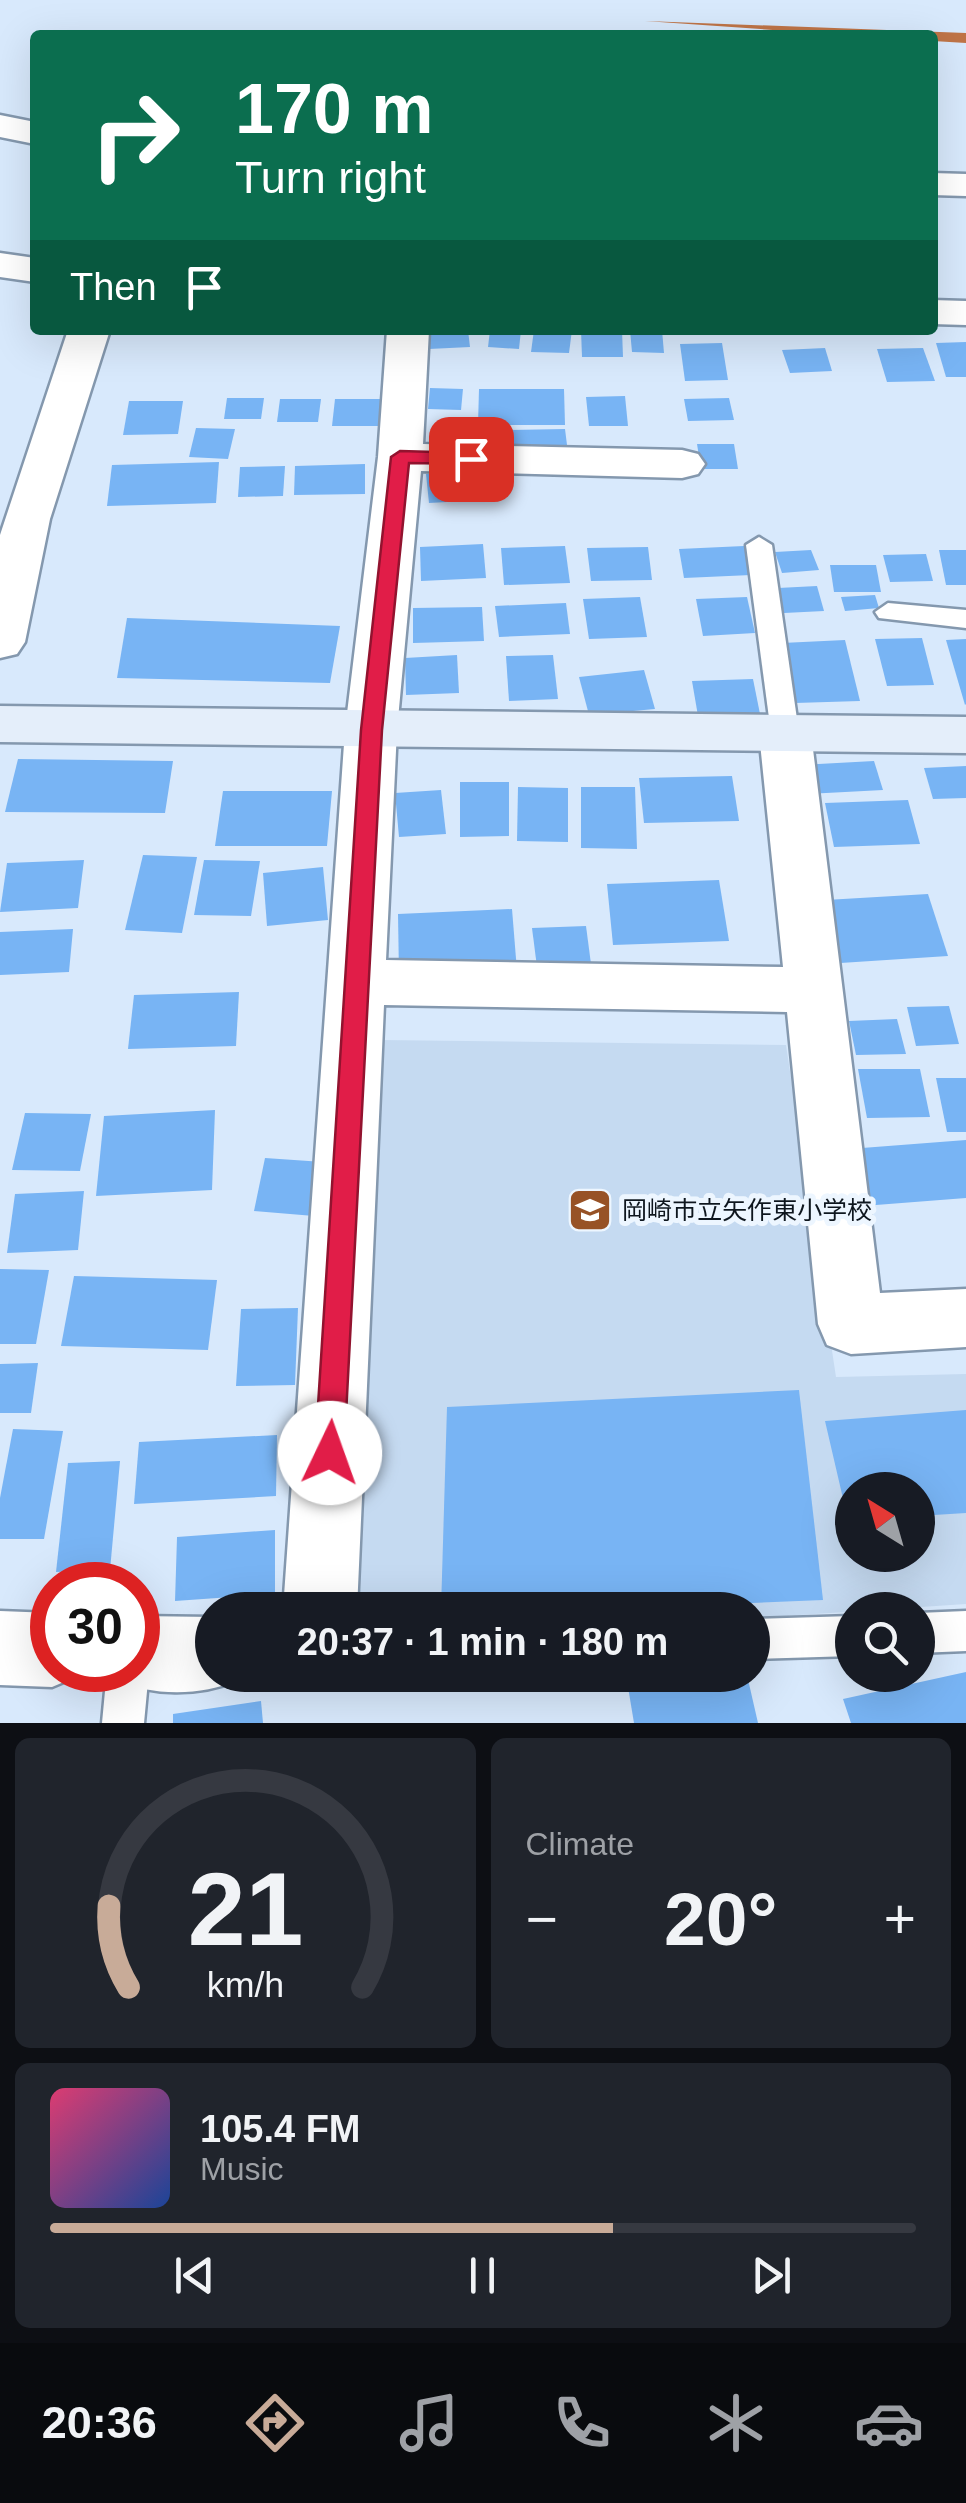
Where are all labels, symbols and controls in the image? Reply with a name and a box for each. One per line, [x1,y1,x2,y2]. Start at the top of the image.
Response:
icon: right [70,70,200,200]
text: 170 m [235,70,433,148]
text: Turn right [235,152,426,203]
icon: arrive [177,260,232,315]
text: Then [70,266,157,308]
pin [429,417,514,502]
icon: arrive [444,432,499,487]
school or university icon: 岡崎市立矢作東小学校 [567,1187,613,1233]
place label: 岡崎市立矢作東小学校 [622,1196,872,1224]
position arrow [278,1401,382,1505]
north arrow [835,1472,935,1572]
map controls [835,1472,935,1692]
speed limit sign: 30 [30,1562,160,1692]
button: search [835,1592,935,1692]
text: 20:37 · 1 min · 180 m [297,1621,668,1663]
text: Climate [526,1826,634,1862]
text: 21 [187,1851,303,1967]
text: 20° [664,1877,777,1961]
text: − [526,1888,558,1950]
text: + [884,1888,916,1950]
text: km/h [207,1965,284,2005]
text: 105.4 FM [200,2108,361,2150]
text: Music [200,2151,284,2187]
icon: previous [167,2248,222,2303]
icon: pause [455,2248,510,2303]
icon: next [744,2248,799,2303]
icon: directions [240,2388,310,2458]
icon: music [394,2388,464,2458]
icon: phone [547,2388,617,2458]
icon: climate [701,2388,771,2458]
icon: car [854,2388,924,2458]
text: 20:36 [42,2397,157,2448]

